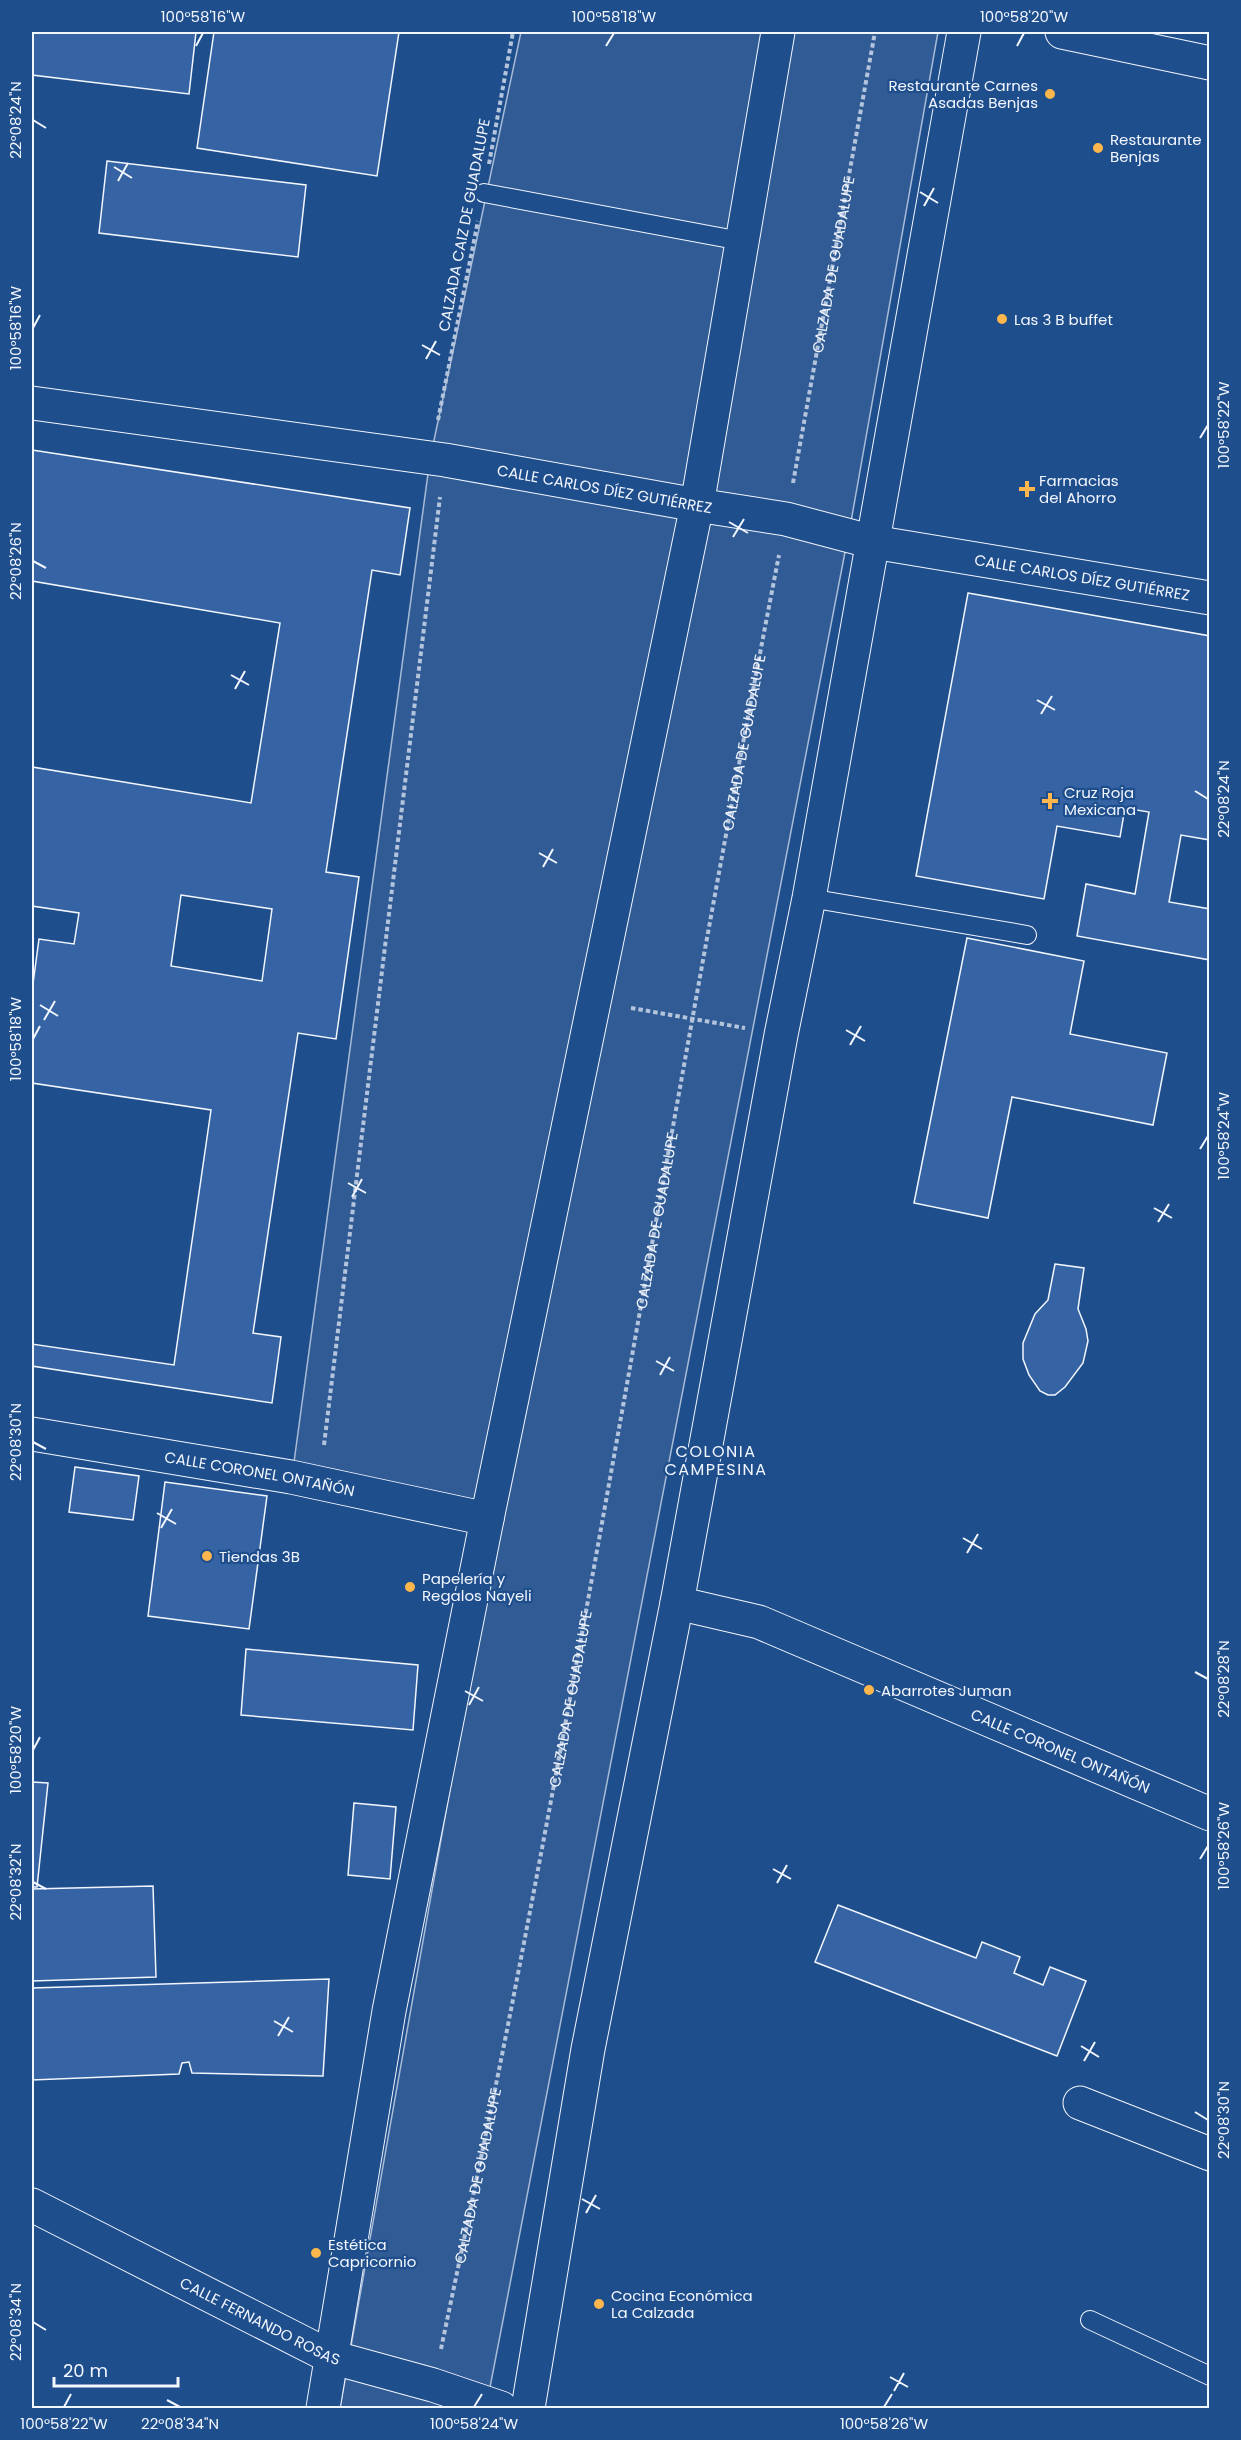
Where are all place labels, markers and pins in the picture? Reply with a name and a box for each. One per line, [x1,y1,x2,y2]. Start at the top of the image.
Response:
place label: Restaurante Carnes Asadas Benjas [888,75,1038,113]
marker: Restaurante Carnes Asadas Benjas [1043,87,1057,101]
place label: Restaurante Benjas [1110,129,1202,167]
marker: Restaurante Benjas [1091,141,1105,155]
place label: Las 3 B buffet [1014,309,1113,330]
marker: Las 3 B buffet [995,312,1009,326]
place label: Farmacias del Ahorro [1039,470,1119,508]
marker: Farmacias del Ahorro [1020,482,1034,496]
place label: Cruz Roja Mexicana [1064,782,1136,820]
marker: Cruz Roja Mexicana [1041,792,1059,810]
place label: Tiendas 3B [219,1546,300,1567]
marker: Tiendas 3B [200,1549,214,1563]
place label: Papelería y Regalos Nayeli [422,1568,532,1606]
marker: Papelería y Regalos Nayeli [403,1580,417,1594]
place label: Abarrotes Juman [881,1680,1012,1701]
marker: Abarrotes Juman [862,1683,876,1697]
place label: Estética Capricornio [328,2234,416,2272]
marker: Estética Capricornio [309,2246,323,2260]
place label: Cocina Económica La Calzada [611,2285,753,2323]
marker: Cocina Económica La Calzada [592,2297,606,2311]

